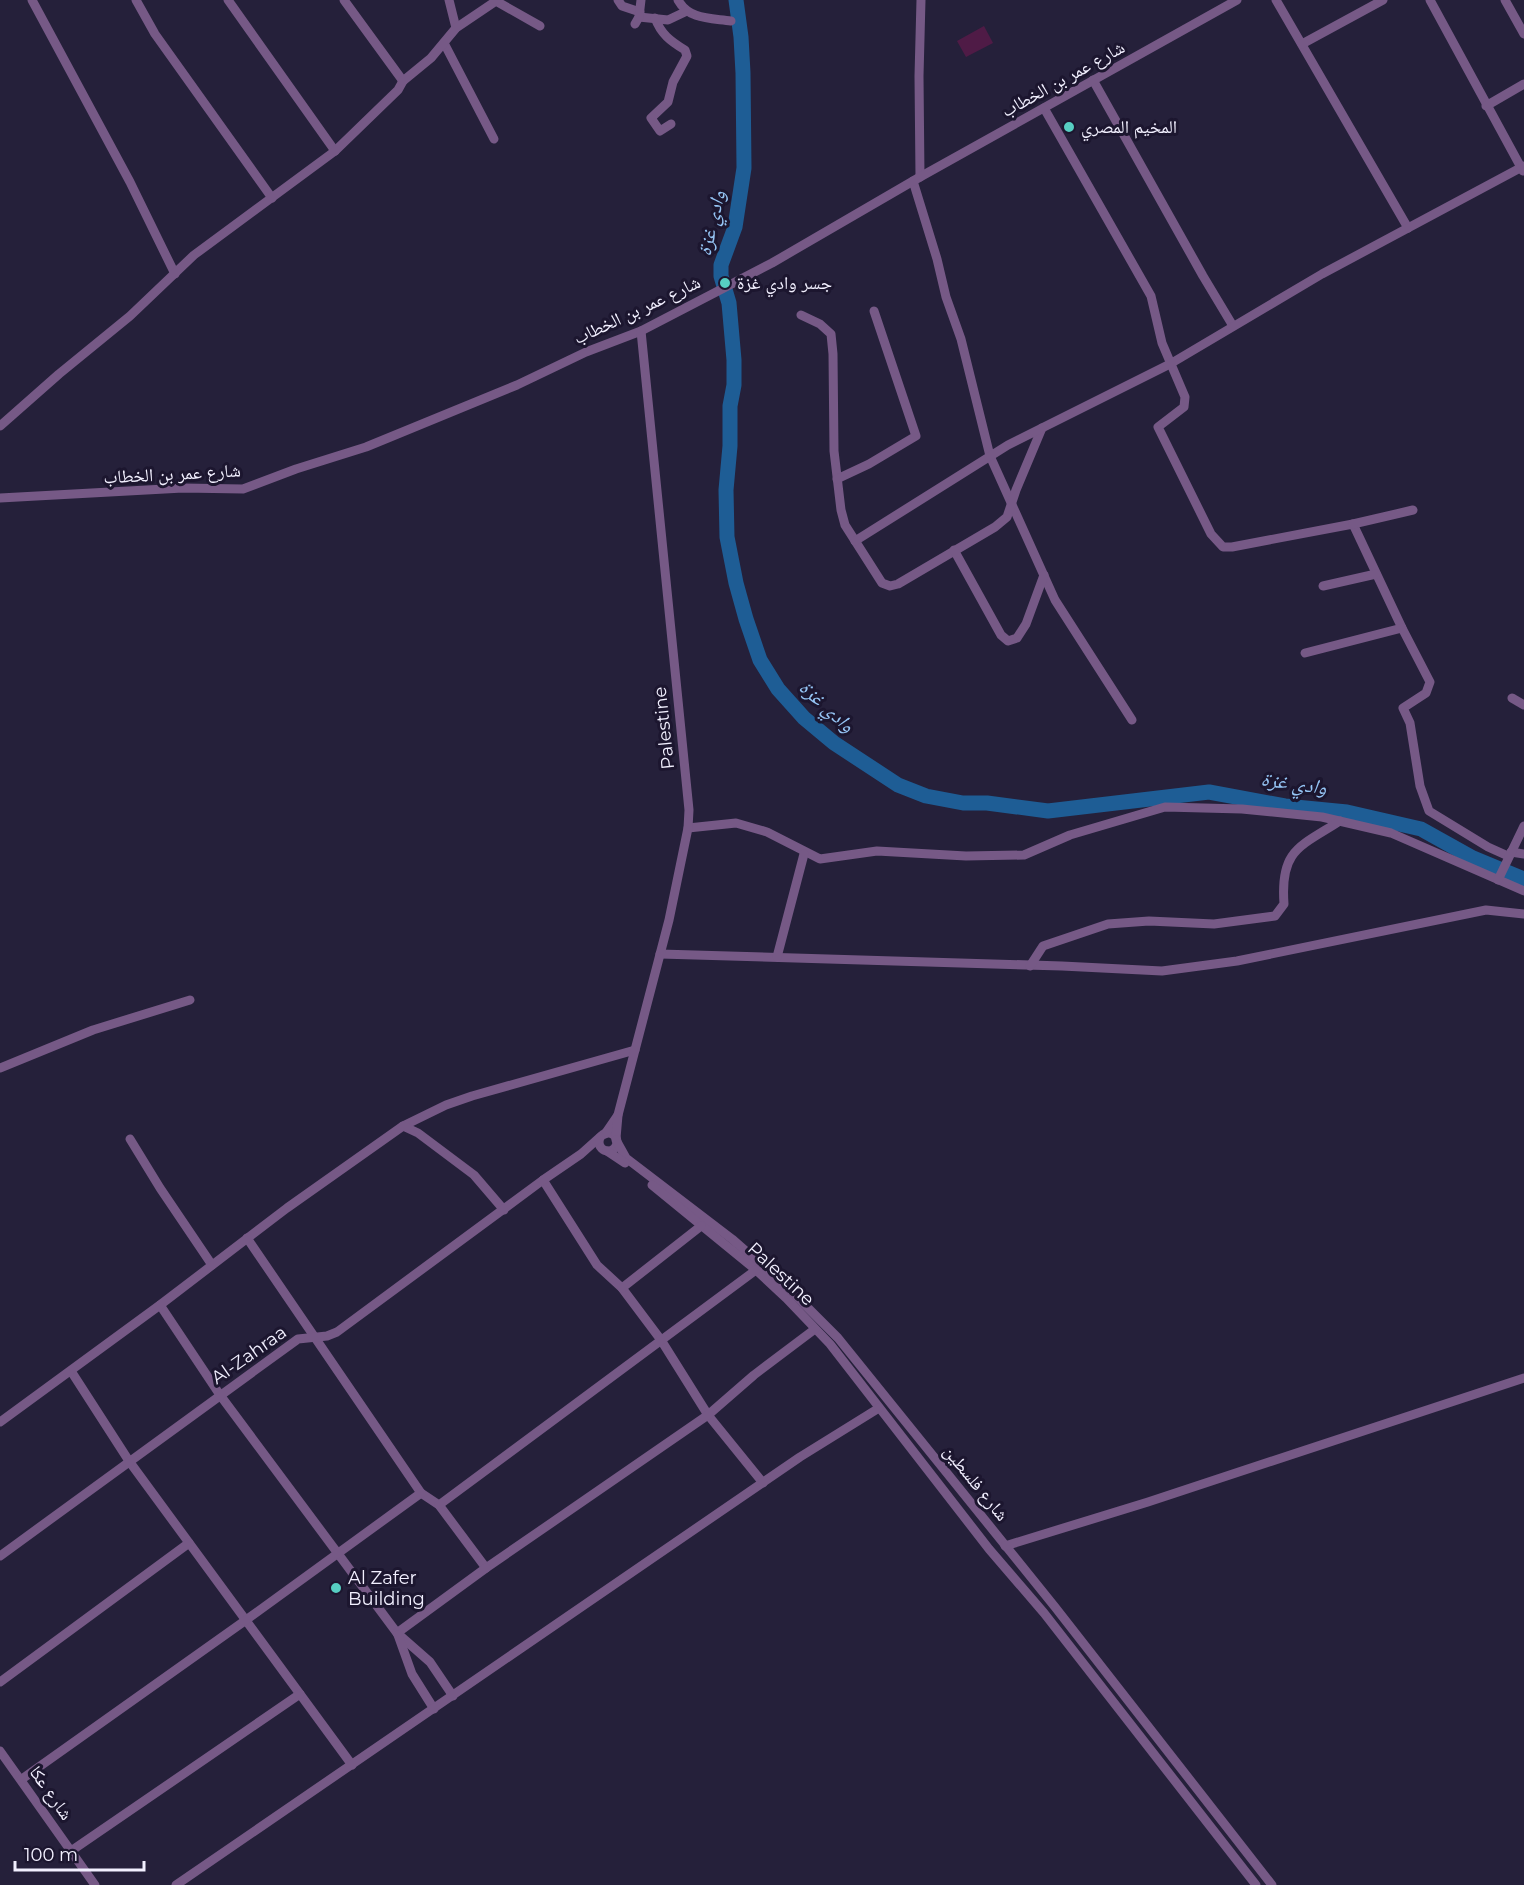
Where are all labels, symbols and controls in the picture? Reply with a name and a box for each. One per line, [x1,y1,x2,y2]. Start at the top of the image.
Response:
street label: شارع عمر بن الخطاب [998,36,1128,122]
place label: المخيم المصري [1081,116,1177,142]
marker: المخيم المصري [1062,120,1076,134]
water label: وادي غزة [692,188,734,259]
street label: شارع عمر بن الخطاب [570,271,704,349]
place label: جسر وادي غزة [737,272,832,298]
marker: جسر وادي غزة [718,276,732,290]
street label: شارع عمر بن الخطاب [103,459,241,489]
water label: وادي غزة [792,675,860,740]
street label: Palestine [649,685,679,770]
water label: وادي غزة [1259,767,1329,804]
street label: Palestine [743,1238,819,1310]
street label: Al-Zahraa [207,1321,291,1389]
street label: شارع فلسطين [939,1441,1013,1525]
place label: Al Zafer Building [348,1567,425,1610]
marker: Al Zafer Building [329,1581,343,1595]
street label: شارع عكا [25,1762,77,1824]
scale bar [15,1834,144,1872]
text: 100 m [24,1844,78,1866]

